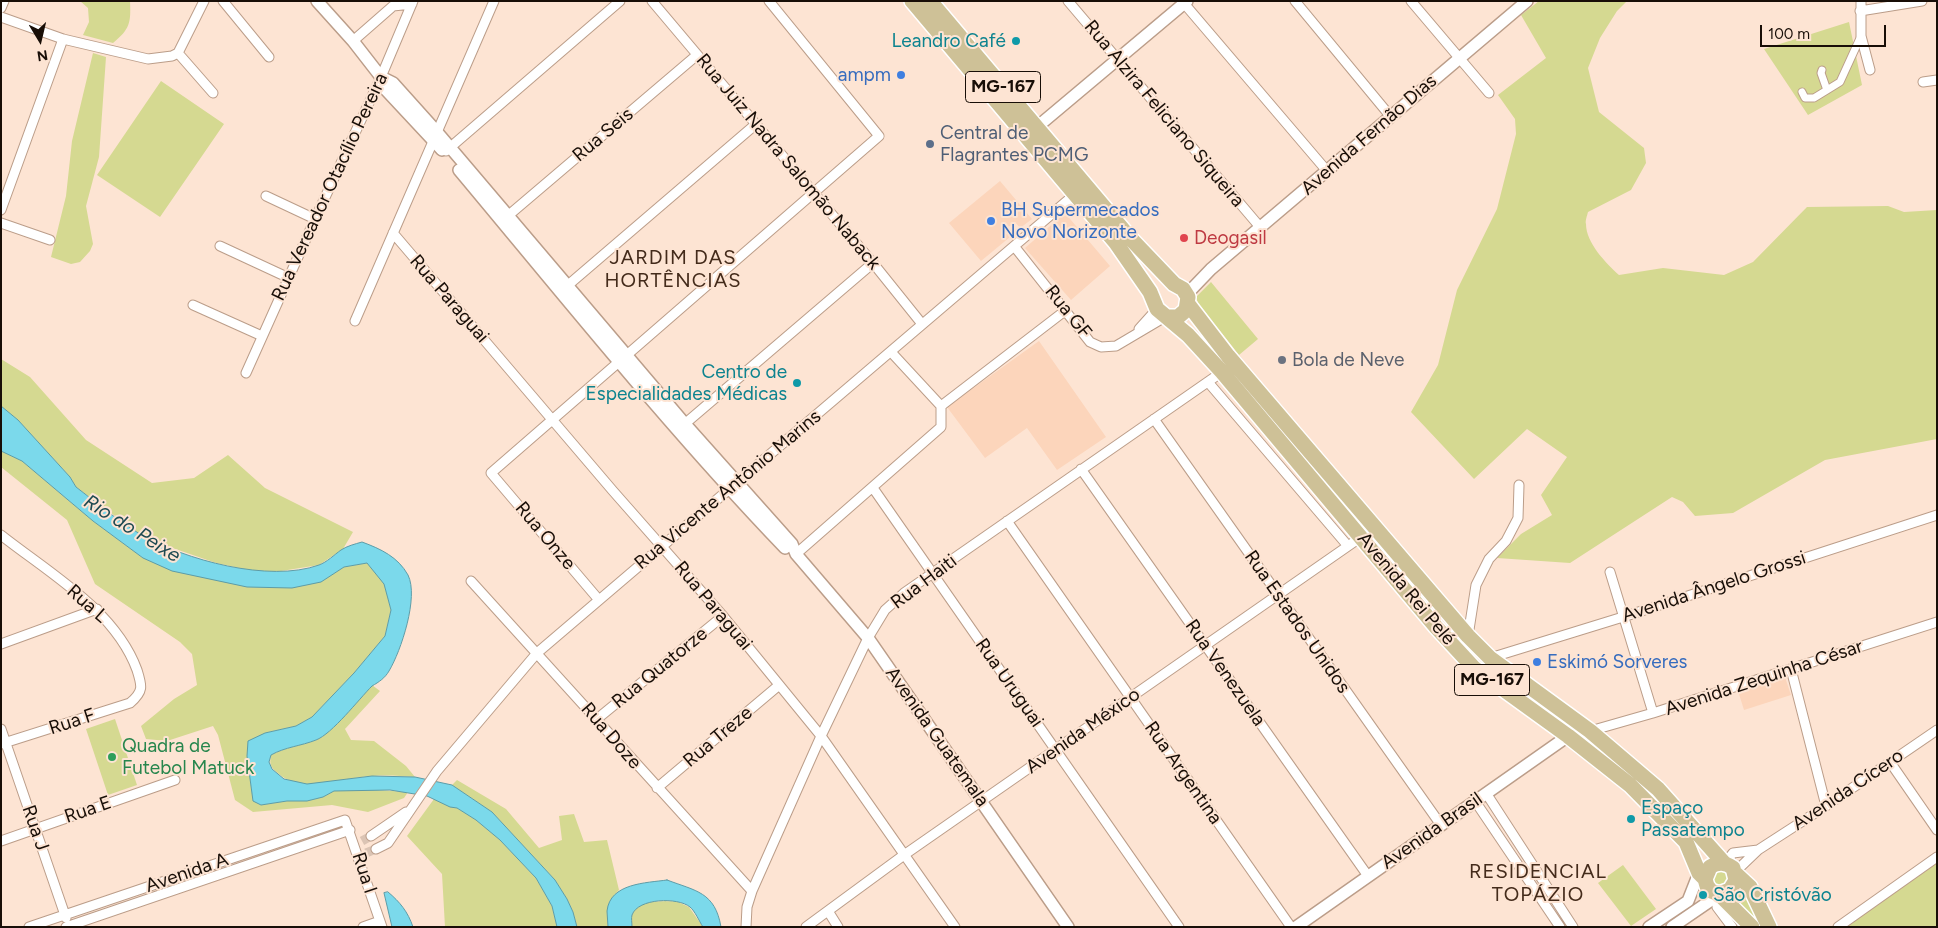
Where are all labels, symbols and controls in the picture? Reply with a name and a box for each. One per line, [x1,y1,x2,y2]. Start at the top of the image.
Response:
north arrow [15,15,65,65]
scale bar [1763,15,1889,47]
street label: Rua Alzira Feliciano Siqueira [1079,16,1249,212]
text: 100 m [1768,25,1810,43]
place label: Leandro Café [891,30,1006,52]
marker: Leandro Café [1010,35,1022,47]
text: N [36,46,49,65]
street label: Rua Juiz Nadra Salomão Naback [691,49,885,275]
place label: ampm [838,64,891,86]
marker: ampm [895,69,907,81]
street label: Rua Vereador Otacílio Pereira [267,70,393,304]
street label: Avenida Fernão Dias [1297,70,1441,200]
road number: MG-167 [966,72,1040,102]
street label: Rua Seis [568,103,638,167]
place label: Central de Flagrantes PCMG [940,122,1088,166]
marker: Central de Flagrantes PCMG [924,138,936,150]
place label: BH Supermecados Novo Norizonte [1001,199,1159,243]
marker: BH Supermecados Novo Norizonte [985,215,997,227]
place label: Deogasil [1194,227,1267,249]
marker: Deogasil [1178,232,1190,244]
district label: JARDIM DAS HORTÊNCIAS [603,246,743,293]
street label: Rua Paraguai [405,250,493,348]
street label: Rua GF [1040,281,1096,343]
place label: Bola de Neve [1292,349,1404,371]
marker: Bola de Neve [1276,354,1288,366]
place label: Centro de Especialidades Médicas [586,361,787,405]
marker: Centro de Especialidades Médicas [791,377,803,389]
street label: Rua Vicente Antônio Marins [630,405,826,575]
water label: Rio do Peixe [79,490,185,568]
street label: Rua Onze [510,497,580,575]
street label: Avenida Rei Pelé [1352,528,1460,650]
street label: Rua Estados Unidos [1239,546,1355,698]
street label: Avenida Ângelo Grossi [1619,546,1809,628]
street label: Rua Haiti [886,550,962,614]
street label: Rua Paraguai [669,557,757,655]
street label: Rua L [62,580,112,628]
street label: Rua Venezuela [1180,615,1270,731]
street label: Rua Quatorze [608,623,712,713]
street label: Rua Uruguai [970,634,1048,732]
street label: Avenida Zequinha César [1662,635,1866,721]
place label: Eskimó Sorveres [1547,651,1687,673]
marker: Eskimó Sorveres [1531,656,1543,668]
street label: Avenida Guatemala [880,663,994,811]
road number: MG-167 [1454,664,1530,696]
street label: Avenida México [1021,683,1145,779]
street label: Rua Doze [576,698,646,774]
street label: Rua Treze [679,702,757,772]
street label: Rua F [46,704,98,740]
street label: Rua Argentina [1139,717,1227,829]
place label: Quadra de Futebol Matuck [122,735,254,779]
street label: Avenida Cícero [1788,744,1908,836]
marker: Quadra de Futebol Matuck [106,751,118,763]
street label: Avenida Brasil [1377,788,1487,874]
street label: Rua E [62,791,114,829]
place label: Espaço Passatempo [1641,797,1745,841]
street label: Rua J [17,802,53,854]
marker: Espaço Passatempo [1625,813,1637,825]
street label: Avenida A [143,848,231,898]
street label: Rua I [347,849,381,897]
district label: RESIDENCIAL TOPÁZIO [1468,860,1608,907]
place label: São Cristóvão [1713,884,1832,906]
marker: São Cristóvão [1697,889,1709,901]

